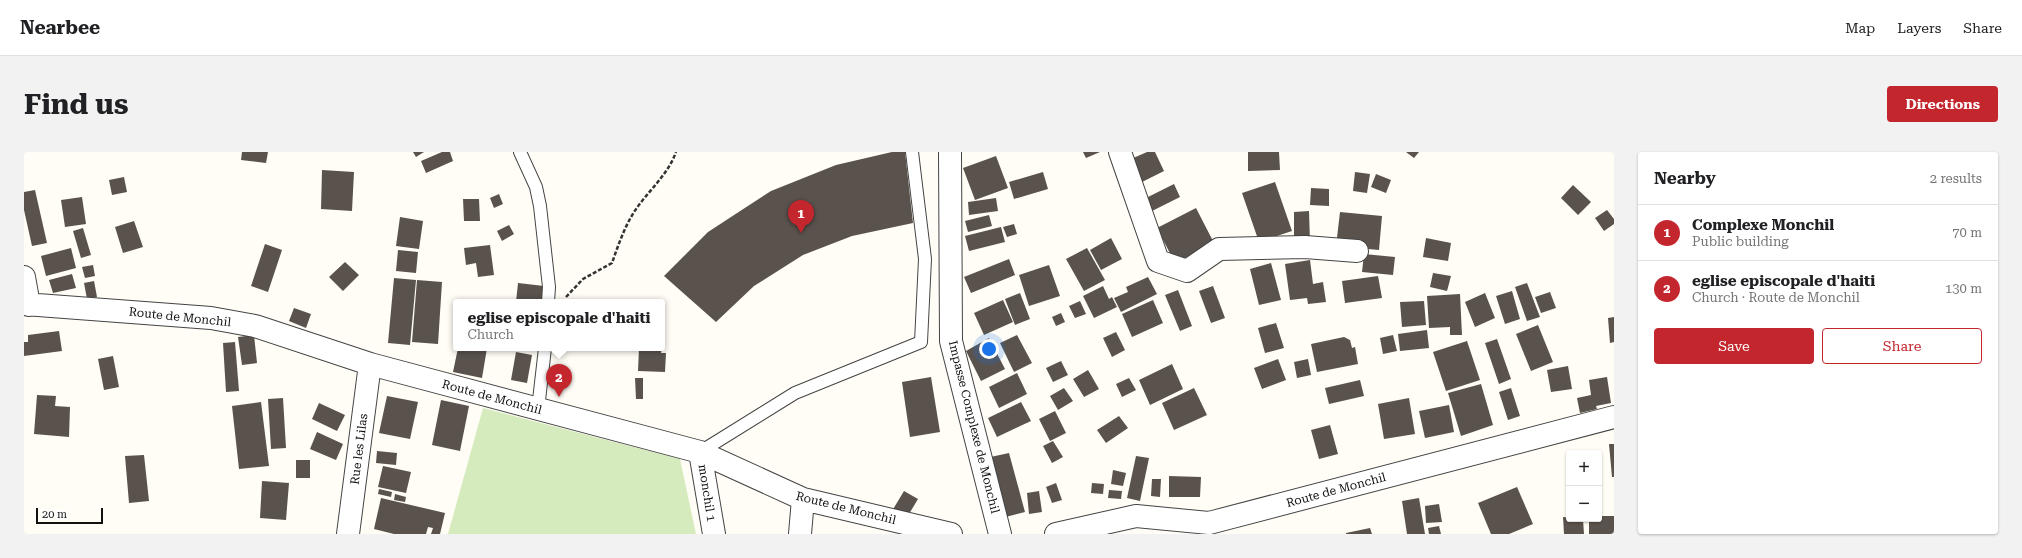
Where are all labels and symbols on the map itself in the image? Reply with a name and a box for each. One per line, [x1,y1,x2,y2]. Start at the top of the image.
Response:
pin: 1 [788,200,814,233]
street label: Route de Monchil [128,305,232,329]
street label: Impasse Complexe de Monchil [946,339,1002,515]
your location [979,339,999,359]
pin: 2 [546,364,572,397]
street label: Route de Monchil [441,377,544,417]
street label: Rue les Lilas [348,412,370,485]
street label: monchil 1 [696,463,718,523]
street label: Route de Monchil [1285,470,1388,510]
street label: Route de Monchil [794,489,898,527]
scale bar [36,506,103,525]

